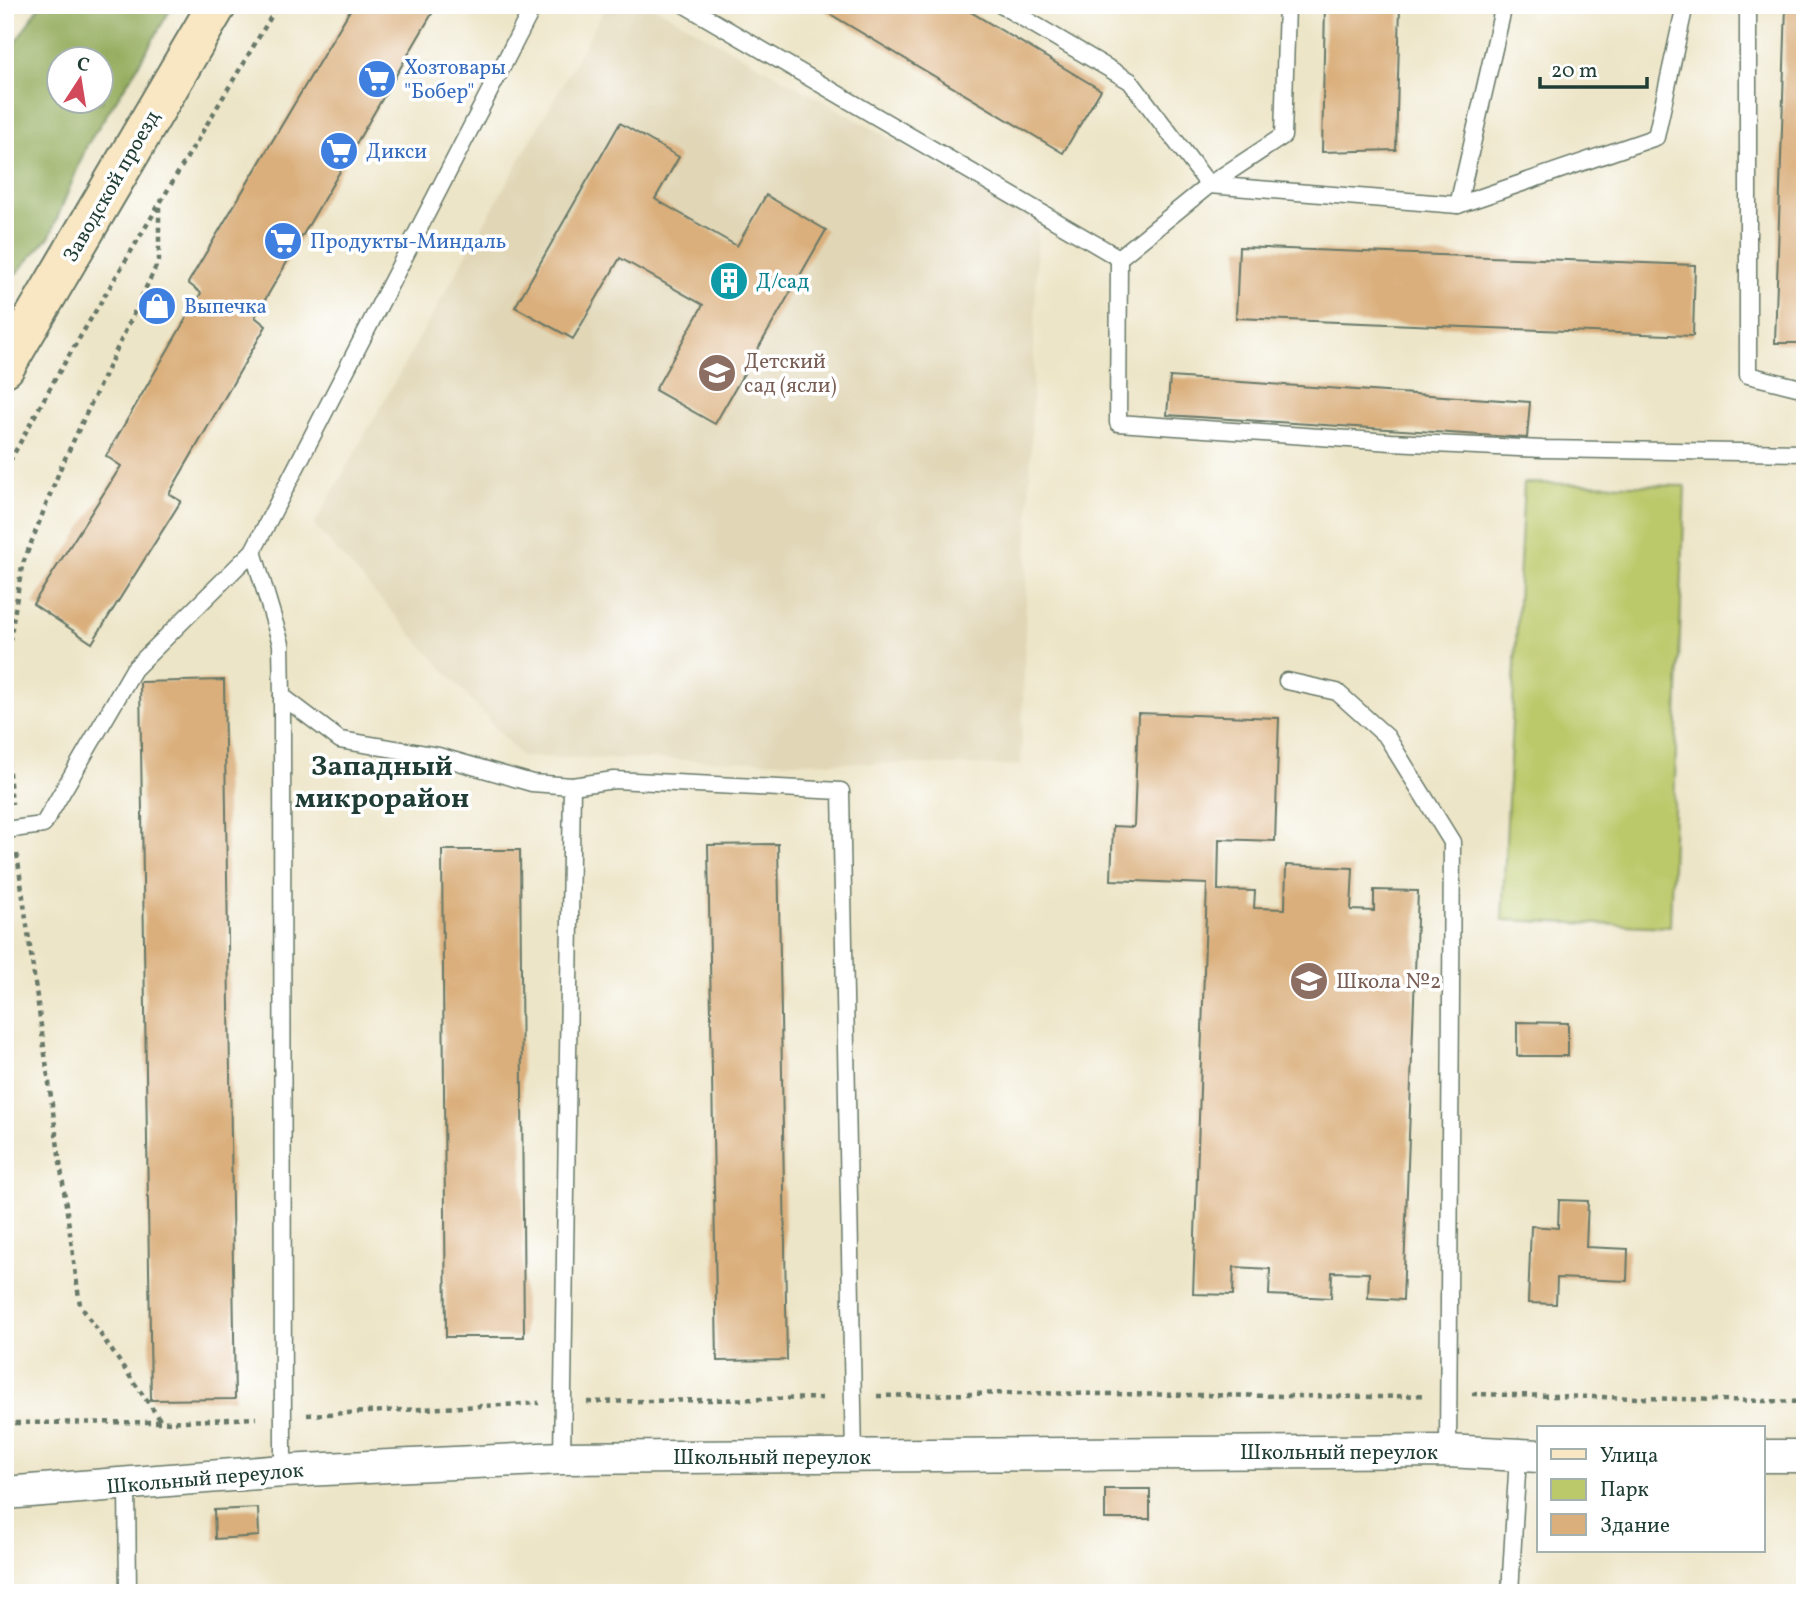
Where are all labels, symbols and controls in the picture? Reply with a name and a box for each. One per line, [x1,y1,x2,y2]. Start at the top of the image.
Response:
north arrow [46,46,116,116]
scale bar [1540,46,1647,90]
text: С [74,51,92,79]
place label: Хозтовары "Бобер" [404,54,506,107]
text: 20 m [1551,57,1597,86]
supermarket icon: Хозтовары "Бобер" [356,58,398,100]
street label: Заводской проезд [57,105,168,268]
supermarket icon: Дикси [318,130,360,172]
place label: Дикси [366,138,427,167]
supermarket icon: Продукты-Миндаль [262,220,304,262]
place label: Продукты-Миндаль [310,228,506,257]
building icon: Д/сад [708,260,750,302]
place label: Д/сад [756,268,809,297]
shop icon: Выпечка [136,285,178,327]
place label: Выпечка [184,293,267,322]
place label: Детский сад (ясли) [744,348,837,401]
school or university icon: Детский сад (ясли) [696,352,738,394]
district label: Западный микрорайон [295,748,469,819]
school or university icon: Школа №2 [1288,960,1330,1002]
place label: Школа №2 [1336,968,1441,997]
legend [1537,1426,1764,1552]
street label: Школьный переулок [1240,1439,1438,1468]
text: Улица [1600,1442,1658,1471]
street label: Школьный переулок [673,1444,871,1473]
street label: Школьный переулок [105,1456,305,1503]
text: Парк [1600,1476,1649,1505]
text: Здание [1600,1512,1670,1541]

